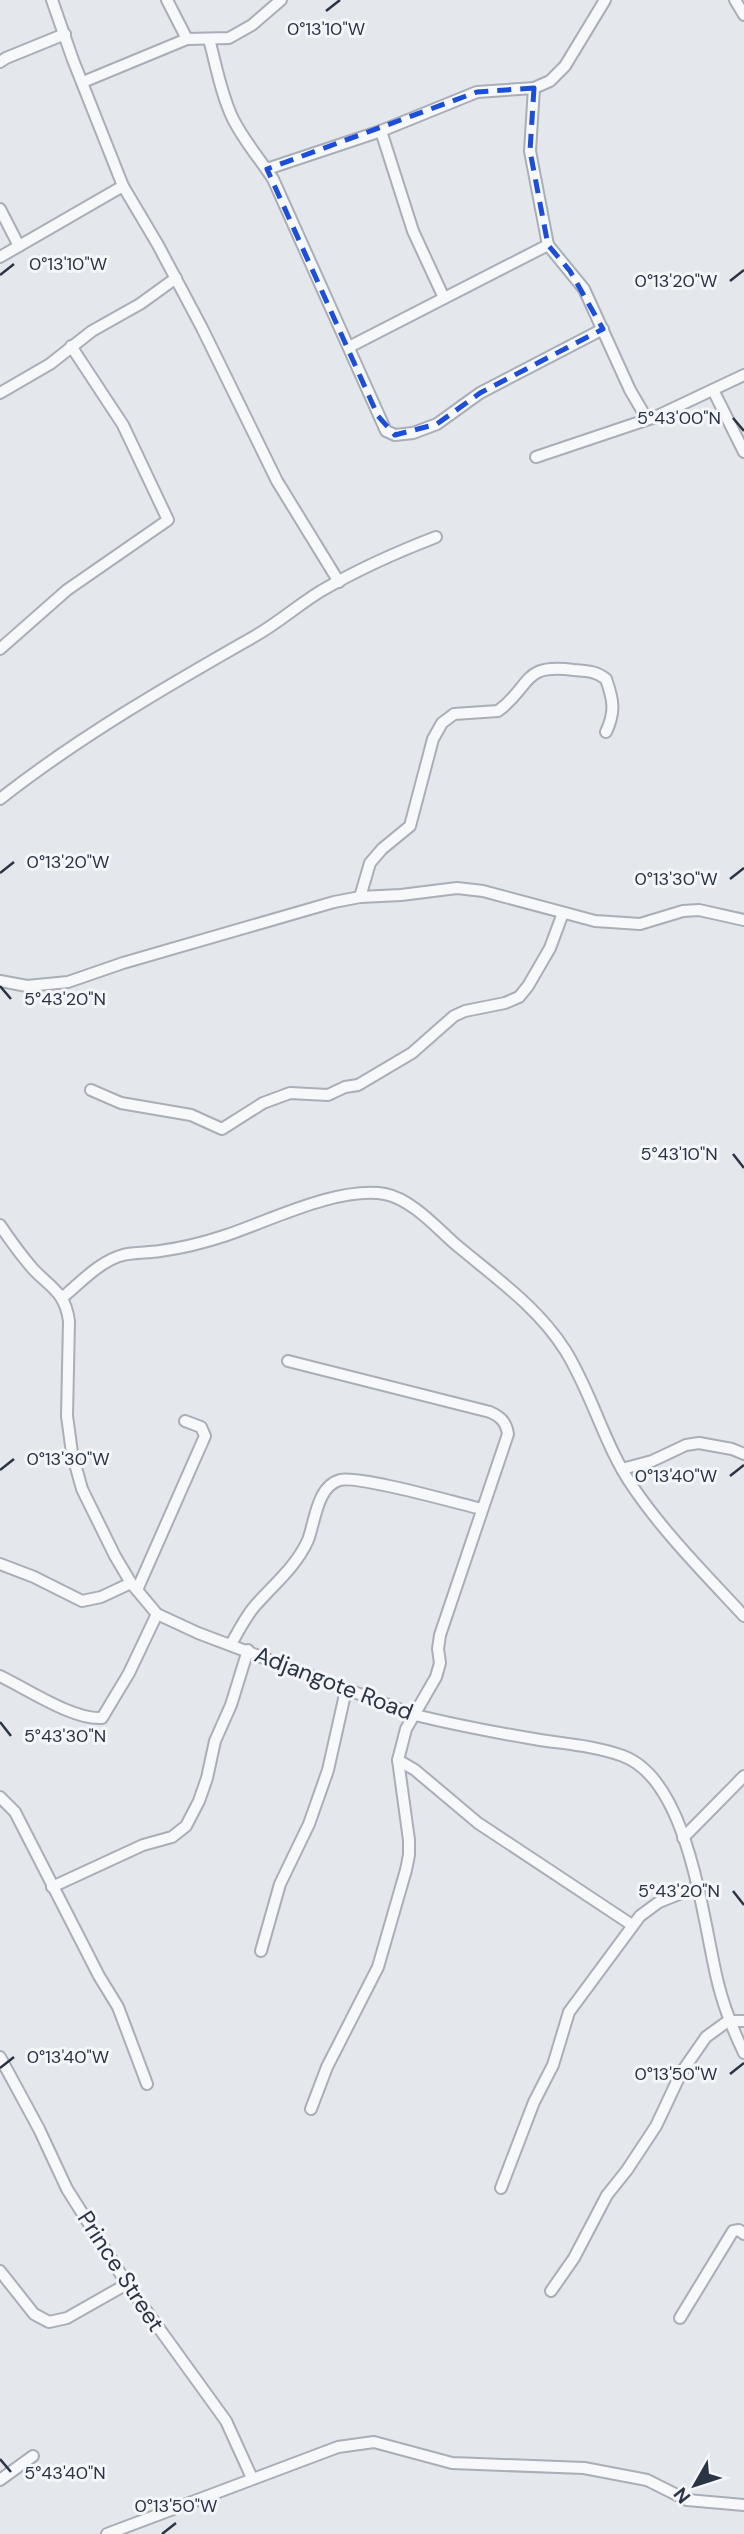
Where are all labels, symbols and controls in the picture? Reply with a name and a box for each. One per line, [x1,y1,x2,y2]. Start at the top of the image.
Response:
text: 0°13'10"W [287,17,365,41]
text: 0°13'10"W [29,252,107,276]
text: 0°13'20"W [635,269,717,293]
text: 5°43'00"N [637,406,721,430]
text: 0°13'20"W [27,850,109,874]
text: 0°13'30"W [634,867,718,891]
text: 5°43'20"N [24,987,106,1011]
text: 5°43'10"N [640,1142,718,1166]
text: 0°13'30"W [26,1447,110,1471]
text: 0°13'40"W [635,1464,717,1488]
street label: Adjangote Road [251,1639,417,1727]
text: 5°43'30"N [24,1724,106,1748]
text: 5°43'20"N [638,1879,720,1903]
text: 0°13'40"W [27,2045,109,2069]
text: 0°13'50"W [634,2062,718,2086]
street label: Prince Street [71,2205,171,2337]
north arrow [660,2450,730,2520]
text: 5°43'40"N [24,2461,106,2485]
text: N [668,2482,696,2509]
text: 0°13'50"W [134,2494,218,2518]

